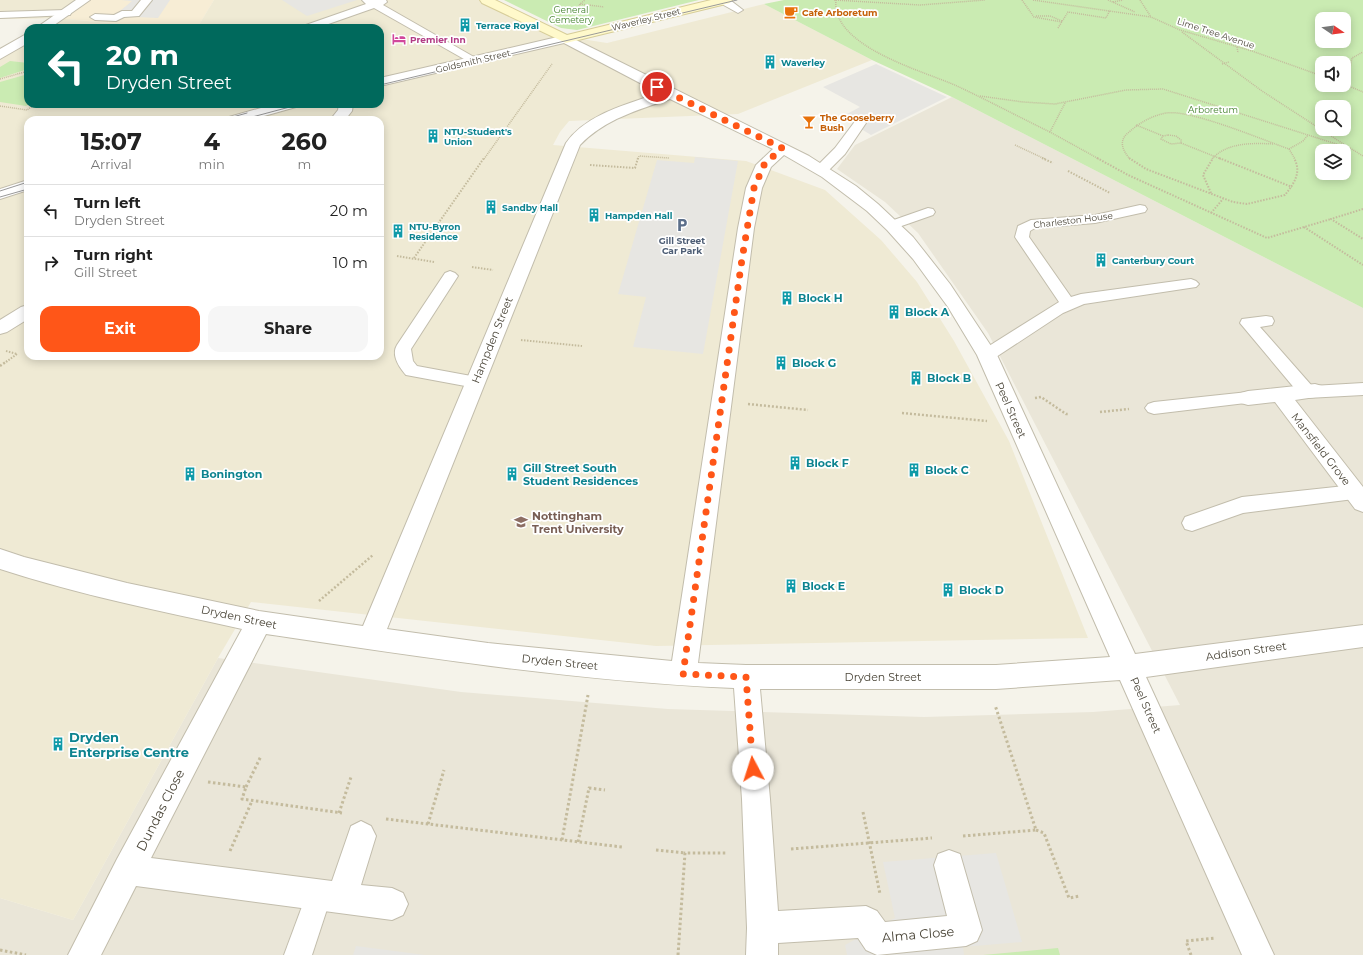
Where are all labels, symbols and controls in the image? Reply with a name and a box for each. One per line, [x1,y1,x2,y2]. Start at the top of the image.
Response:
park label: General Cemetery [549,4,593,25]
cafe icon: Cafe Arboretum [783,4,799,20]
street label: Waverley Street [610,5,682,33]
place label: Cafe Arboretum [802,7,878,18]
north arrow [1315,12,1351,48]
map controls [1315,12,1351,180]
street label: Lime Tree Avenue [1176,15,1257,51]
building icon: Terrace Royal [457,17,473,33]
place label: Terrace Royal [476,20,539,31]
hotel icon: Premier Inn [391,31,407,47]
place label: Premier Inn [410,34,466,45]
text: 20 m [106,38,179,72]
icon: left [40,40,92,92]
street label: Goldsmith Street [434,47,512,75]
building icon: Waverley [762,54,778,70]
button: sound [1315,56,1351,92]
place label: Waverley [781,57,826,68]
pin [640,70,674,104]
text: Dryden Street [106,72,232,94]
icon: arrive [646,76,668,98]
button: search [1315,100,1351,136]
park label: Arboretum [1188,104,1238,115]
place label: The Gooseberry Bush [820,112,895,133]
bar icon: The Gooseberry Bush [801,114,817,130]
place label: NTU-Student's Union [444,126,512,147]
text: 15:07 [81,127,142,156]
text: 4 [203,127,220,156]
text: 260 [281,127,327,156]
building icon: NTU-Student's Union [425,128,441,144]
button: layers [1315,144,1351,180]
text: Arrival [91,156,132,172]
text: min [199,156,225,172]
text: m [297,156,311,172]
text: Turn left [74,193,141,212]
building icon: Sandby Hall [483,199,499,215]
icon: left [40,200,62,222]
text: 20 m [330,201,368,220]
place label: Sandby Hall [502,202,558,213]
building icon: Hampden Hall [586,207,602,223]
place label: Hampden Hall [605,210,673,221]
street label: Charleston House [1033,210,1114,230]
text: Dryden Street [74,212,165,228]
parking icon: Gill Street Car Park [674,217,690,233]
place label: NTU-Byron Residence [409,221,460,242]
building icon: NTU-Byron Residence [390,223,406,239]
place label: Gill Street Car Park [659,235,705,256]
text: Turn right [74,245,153,264]
icon: right [40,252,62,274]
building icon: Canterbury Court [1093,252,1109,268]
text: 10 m [333,253,368,272]
place label: Canterbury Court [1112,255,1194,266]
text: Gill Street [74,264,137,280]
building icon: Block H [779,290,795,306]
place label: Block H [798,291,843,305]
street label: Hampden Street [468,294,516,385]
building icon: Block A [886,304,902,320]
place label: Block A [905,305,950,319]
button: Exit [40,306,200,352]
button: Share [208,306,368,352]
building icon: Block G [773,355,789,371]
place label: Block G [792,356,836,370]
building icon: Block B [908,370,924,386]
place label: Block B [927,371,971,385]
street label: Peel Street [992,380,1030,441]
street label: Mansfield Grove [1288,410,1354,488]
building icon: Block F [787,455,803,471]
place label: Block F [806,456,849,470]
place label: Gill Street South Student Residences [523,461,638,488]
building icon: Block C [906,462,922,478]
place label: Block C [925,463,969,477]
building icon: Bonington [182,466,198,482]
building icon: Gill Street South Student Residences [504,466,520,482]
place label: Bonington [201,467,262,481]
place label: Nottingham Trent University [532,509,624,536]
school or university icon: Nottingham Trent University [513,514,529,530]
building icon: Block E [783,578,799,594]
place label: Block E [802,579,845,593]
building icon: Block D [940,582,956,598]
place label: Block D [959,583,1004,597]
street label: Dryden Street [200,602,279,632]
street label: Addison Street [1205,638,1288,664]
street label: Dryden Street [521,651,599,673]
street label: Dryden Street [845,670,922,684]
street label: Peel Street [1127,675,1165,736]
place label: Dryden Enterprise Centre [69,729,189,760]
building icon: Dryden Enterprise Centre [50,736,66,752]
position arrow [732,748,774,790]
street label: Dundas Close [133,766,188,854]
street label: Alma Close [881,923,955,945]

